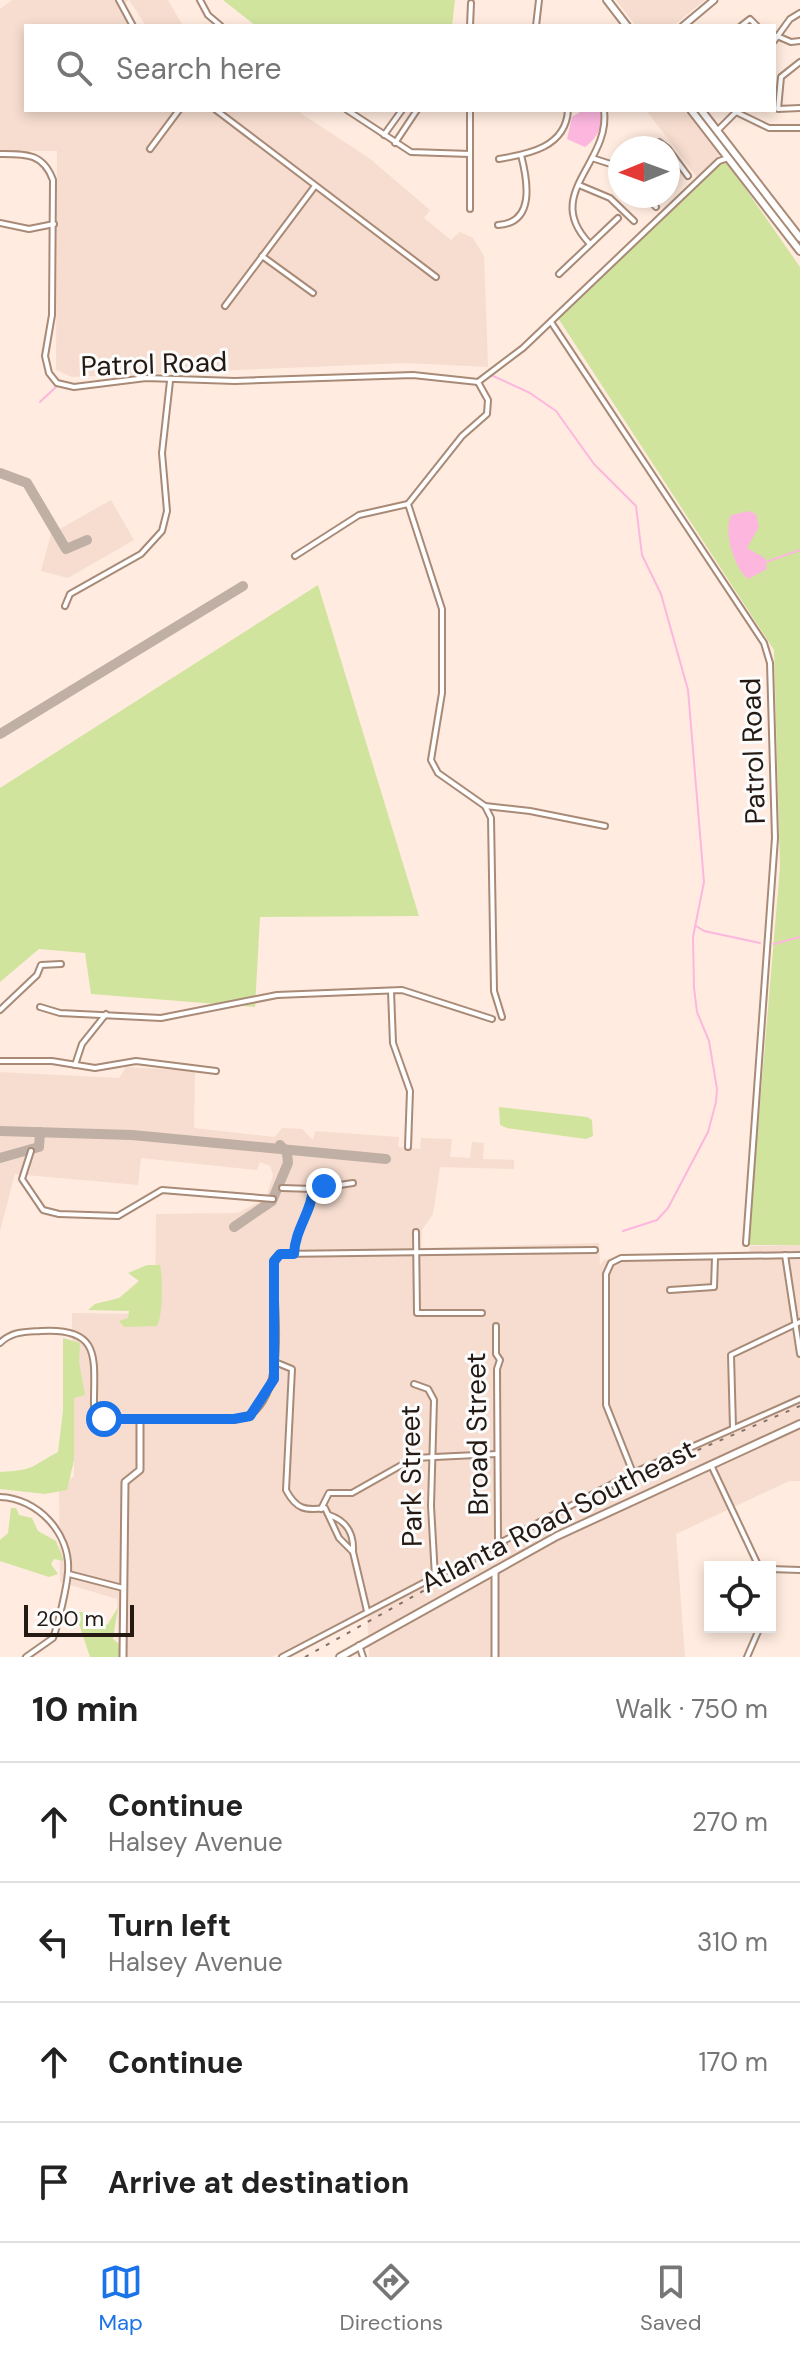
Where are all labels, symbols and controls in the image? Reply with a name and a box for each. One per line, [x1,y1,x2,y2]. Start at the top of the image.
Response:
search box [24,24,776,112]
icon: search [52,46,96,90]
text: Search here [116,49,282,88]
north arrow [608,136,680,208]
street label: Patrol Road [80,343,228,385]
street label: Patrol Road [732,677,774,825]
route end [306,1168,342,1204]
street label: Broad Street [457,1352,497,1516]
route start [86,1401,122,1437]
street label: Park Street [391,1405,431,1547]
street label: Atlanta Road Southeast [414,1431,702,1601]
map controls [704,1561,776,1633]
button: locate [704,1561,776,1633]
scale bar [24,1601,134,1637]
text: 200 m [36,1604,104,1633]
text: 10 min [32,1687,139,1732]
text: Walk · 750 m [615,1692,768,1726]
text: Continue [108,1786,243,1825]
icon: ahead [32,1800,76,1844]
text: 270 m [692,1805,768,1839]
text: Halsey Avenue [108,1825,283,1859]
text: Turn left [108,1906,231,1945]
icon: left [32,1920,76,1964]
text: 310 m [697,1925,768,1959]
text: Halsey Avenue [108,1945,283,1979]
icon: ahead [32,2040,76,2084]
text: Continue [108,2043,243,2082]
text: 170 m [699,2045,768,2079]
icon: arrive [32,2160,76,2204]
text: Arrive at destination [108,2163,409,2202]
tab: Map [98,2260,143,2337]
tab: Directions [340,2260,443,2337]
tab: Saved [640,2260,702,2337]

